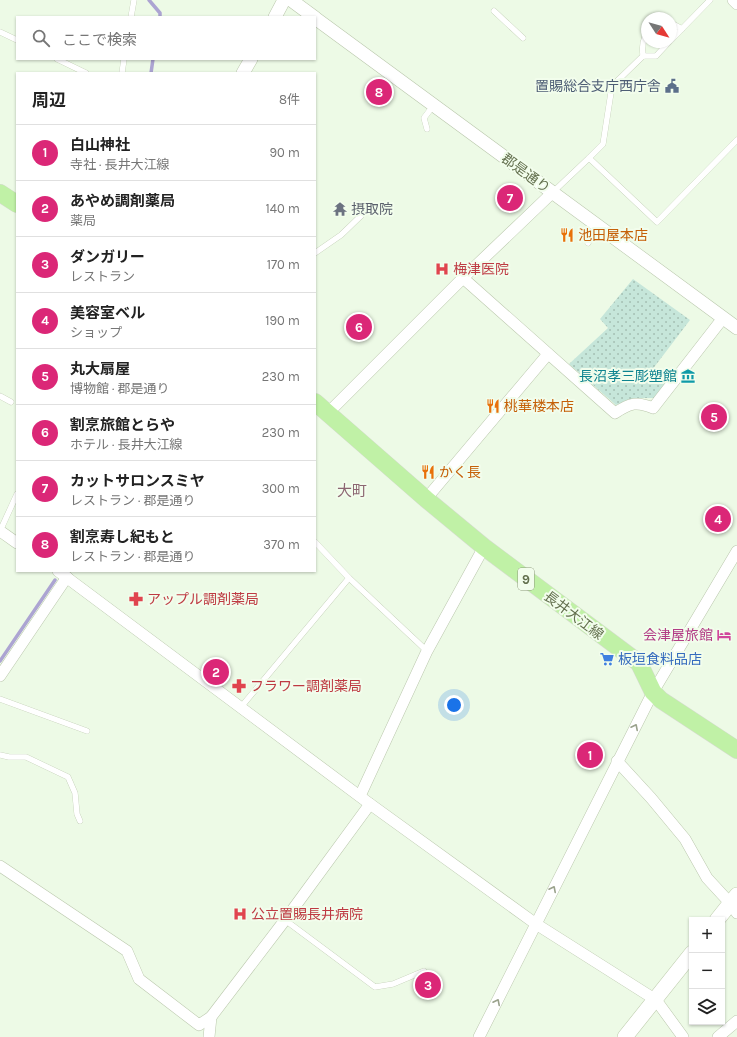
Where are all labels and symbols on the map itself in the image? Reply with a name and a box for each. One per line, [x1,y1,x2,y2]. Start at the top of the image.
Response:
north arrow [641,12,677,48]
pin: 8 [366,77,392,107]
place label: 置賜総合支庁西庁舎 [535,78,661,95]
public building icon: 置賜総合支庁西庁舎 [664,78,680,94]
street label: 郡是通り [498,150,553,197]
pin: 7 [497,183,523,213]
temple icon: 摂取院 [332,201,348,217]
place label: 摂取院 [351,201,393,218]
restaurant icon: 池田屋本店 [559,227,575,243]
place label: 池田屋本店 [578,227,648,244]
hospital icon: 梅津医院 [434,261,450,277]
place label: 梅津医院 [453,261,509,278]
pin: 6 [346,312,372,342]
place label: 長沼孝三彫塑館 [579,368,677,385]
museum icon: 長沼孝三彫塑館 [680,368,696,384]
restaurant icon: 桃華楼本店 [485,398,501,414]
place label: 桃華楼本店 [504,398,574,415]
pin: 5 [701,402,727,432]
restaurant icon: かく長 [420,464,436,480]
place label: かく長 [439,464,481,481]
district label: 大町 [337,482,367,500]
pin: 4 [705,504,731,534]
road number: 9 [518,568,534,590]
street label: 長井大江線 [541,588,607,643]
pharmacy icon: アップル調剤薬局 [128,591,144,607]
place label: アップル調剤薬局 [147,591,259,608]
place label: 会津屋旅館 [643,627,713,644]
hotel icon: 会津屋旅館 [716,627,732,643]
supermarket icon: 板垣食料品店 [599,651,615,667]
place label: 板垣食料品店 [618,651,702,668]
pin: 2 [203,657,229,687]
pharmacy icon: フラワー調剤薬局 [231,678,247,694]
place label: フラワー調剤薬局 [250,678,362,695]
your location [444,695,464,715]
one-way arrow [630,723,638,731]
pin: 1 [577,740,603,770]
one-way arrow [549,886,556,893]
hospital icon: 公立置賜長井病院 [232,906,248,922]
place label: 公立置賜長井病院 [251,906,363,923]
pin: 3 [415,970,441,1000]
one-way arrow [492,999,500,1006]

